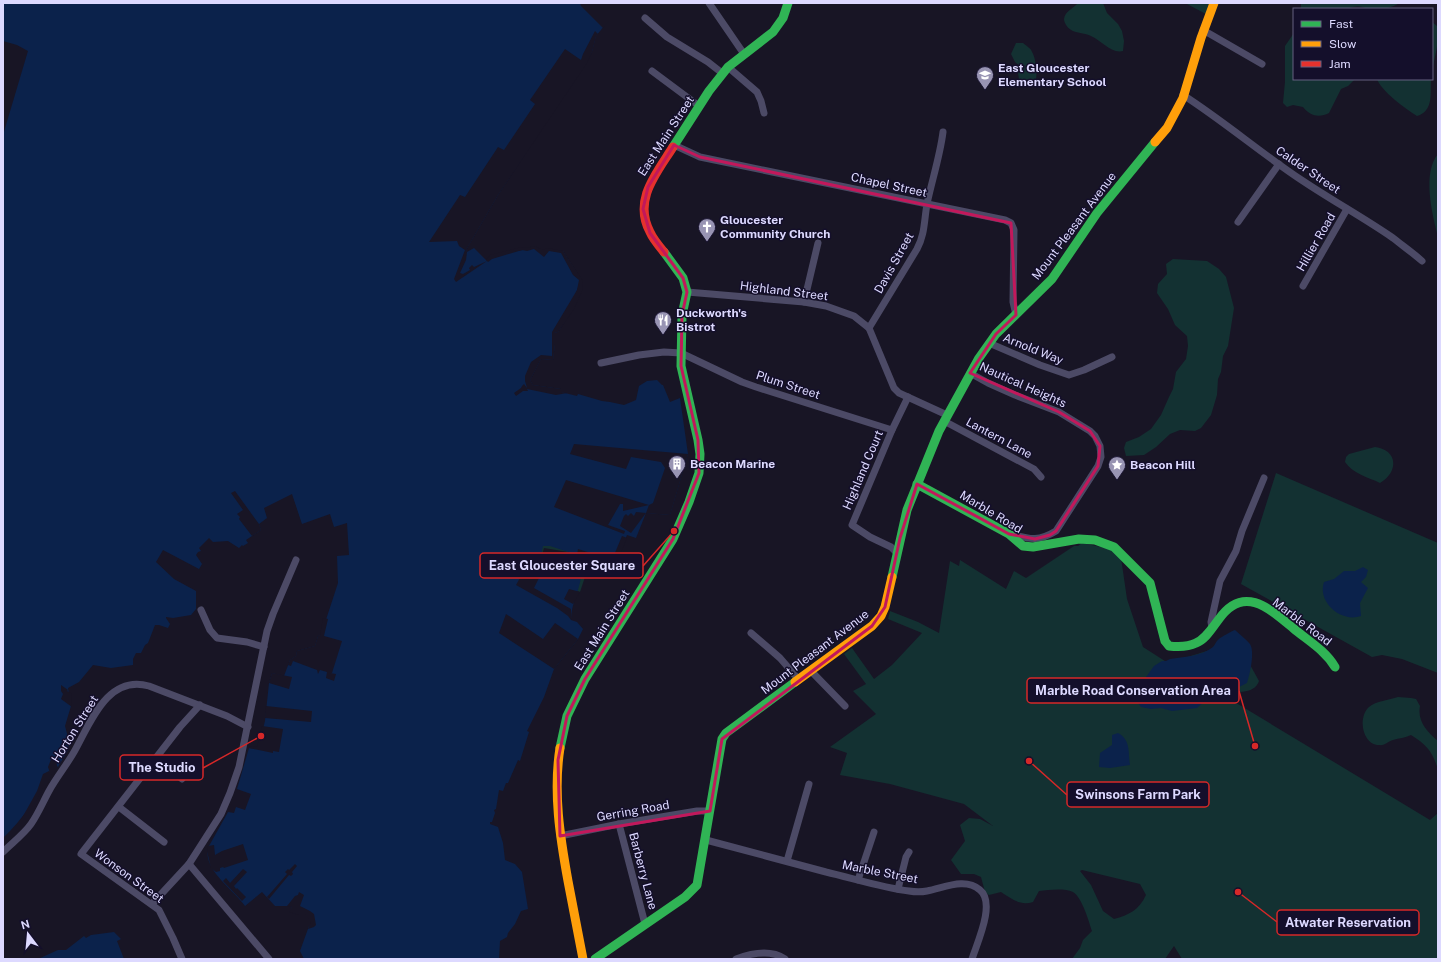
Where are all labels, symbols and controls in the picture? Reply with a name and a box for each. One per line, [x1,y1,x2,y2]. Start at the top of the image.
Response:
legend [1293,8,1433,80]
text: Fast [1329,17,1354,31]
text: Slow [1329,37,1357,51]
text: Jam [1329,57,1351,71]
place label: East Gloucester Elementary School [998,61,1107,89]
school or university icon: East Gloucester Elementary School [975,65,995,90]
street label: East Main Street [635,93,697,179]
street label: Calder Street [1273,143,1343,197]
street label: Mount Pleasant Avenue [1029,169,1119,283]
street label: Chapel Street [850,170,929,200]
street label: Hillier Road [1294,210,1338,274]
place label: Gloucester Community Church [720,213,830,241]
church icon: Gloucester Community Church [697,217,717,242]
street label: Davis Street [871,230,917,296]
street label: Highland Street [739,279,829,303]
place label: Duckworth's Bistrot [676,306,747,334]
restaurant icon: Duckworth's Bistrot [653,310,673,335]
street label: Arnold Way [1001,331,1066,368]
street label: Nautical Heights [977,360,1069,410]
street label: Plum Street [754,368,822,402]
street label: Lantern Lane [963,415,1035,461]
street label: Highland Court [840,428,886,512]
building icon: Beacon Marine [667,454,687,479]
place icon: Beacon Hill [1107,455,1127,480]
place label: Beacon Marine [690,457,775,471]
place label: Beacon Hill [1130,458,1195,472]
street label: Marble Road [957,488,1025,536]
callout: East Gloucester Square [480,553,643,578]
text: East Gloucester Square [489,558,635,573]
street label: East Main Street [572,587,633,673]
street label: Marble Road [1270,595,1334,649]
street label: Mount Pleasant Avenue [758,607,872,697]
callout: Marble Road Conservation Area [1027,678,1239,703]
text: Marble Road Conservation Area [1035,683,1231,698]
street label: Horton Street [49,693,101,765]
callout: The Studio [120,755,203,780]
text: The Studio [129,760,195,775]
callout: Swinsons Farm Park [1067,782,1209,807]
text: Swinsons Farm Park [1075,787,1201,802]
street label: Gerring Road [595,798,671,824]
street label: Barberry Lane [626,831,660,911]
street label: Wonson Street [92,846,167,906]
street label: Marble Street [841,858,919,886]
callout: Atwater Reservation [1277,910,1419,935]
north arrow [8,914,48,954]
text: Atwater Reservation [1285,915,1411,930]
text: N [19,917,31,931]

